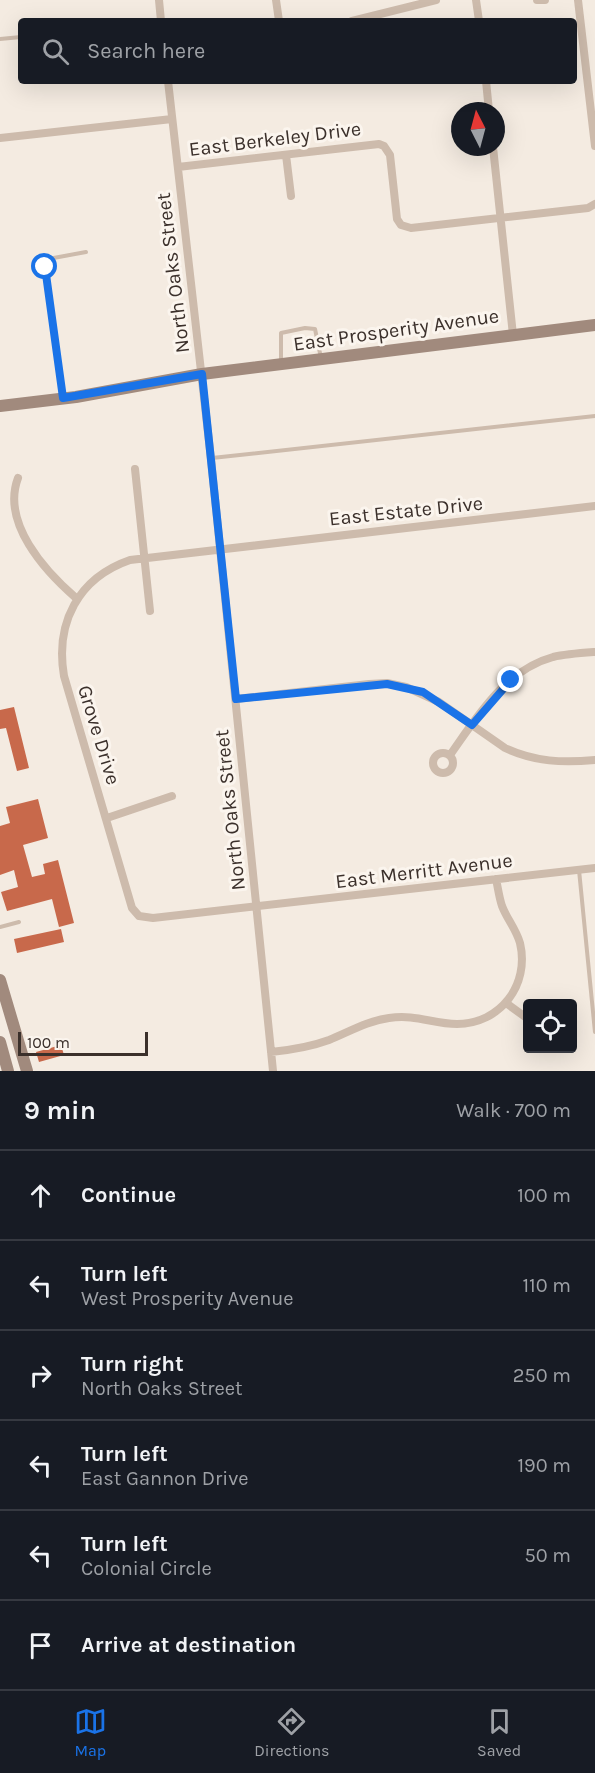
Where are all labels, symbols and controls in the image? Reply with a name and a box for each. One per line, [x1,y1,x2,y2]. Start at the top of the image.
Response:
search box [18,18,577,84]
icon: search [39,35,72,68]
text: Search here [87,38,205,64]
north arrow [451,102,505,156]
street label: East Berkeley Drive [188,117,362,161]
street label: North Oaks Street [152,191,194,355]
route start [31,253,57,279]
street label: East Prosperity Avenue [292,304,500,356]
street label: East Estate Drive [328,491,484,531]
route end [497,666,523,692]
street label: Grove Drive [73,682,125,788]
street label: North Oaks Street [210,728,250,892]
street label: East Merritt Avenue [334,849,514,893]
map controls [523,999,577,1053]
button: locate [523,999,577,1053]
scale bar [18,1029,148,1056]
text: 100 m [27,1033,70,1052]
text: 9 min [24,1095,96,1126]
text: Walk · 700 m [456,1099,571,1122]
icon: ahead [24,1179,57,1212]
text: Continue [81,1182,176,1208]
text: 100 m [517,1184,571,1207]
text: Turn left [81,1261,168,1287]
icon: left [24,1269,57,1302]
text: 110 m [522,1274,571,1297]
text: West Prosperity Avenue [81,1287,294,1310]
text: Turn right [81,1351,184,1377]
icon: right [24,1359,57,1392]
text: 250 m [513,1364,571,1387]
text: North Oaks Street [81,1377,243,1400]
text: Turn left [81,1441,168,1467]
icon: left [24,1449,57,1482]
text: 190 m [517,1454,571,1477]
text: East Gannon Drive [81,1467,249,1490]
text: Turn left [81,1531,168,1557]
icon: left [24,1539,57,1572]
text: 50 m [524,1544,571,1567]
text: Colonial Circle [81,1557,212,1580]
icon: arrive [24,1629,57,1662]
text: Arrive at destination [81,1632,296,1658]
tab: Map [74,1705,107,1760]
tab: Directions [254,1705,329,1760]
tab: Saved [477,1705,521,1760]

